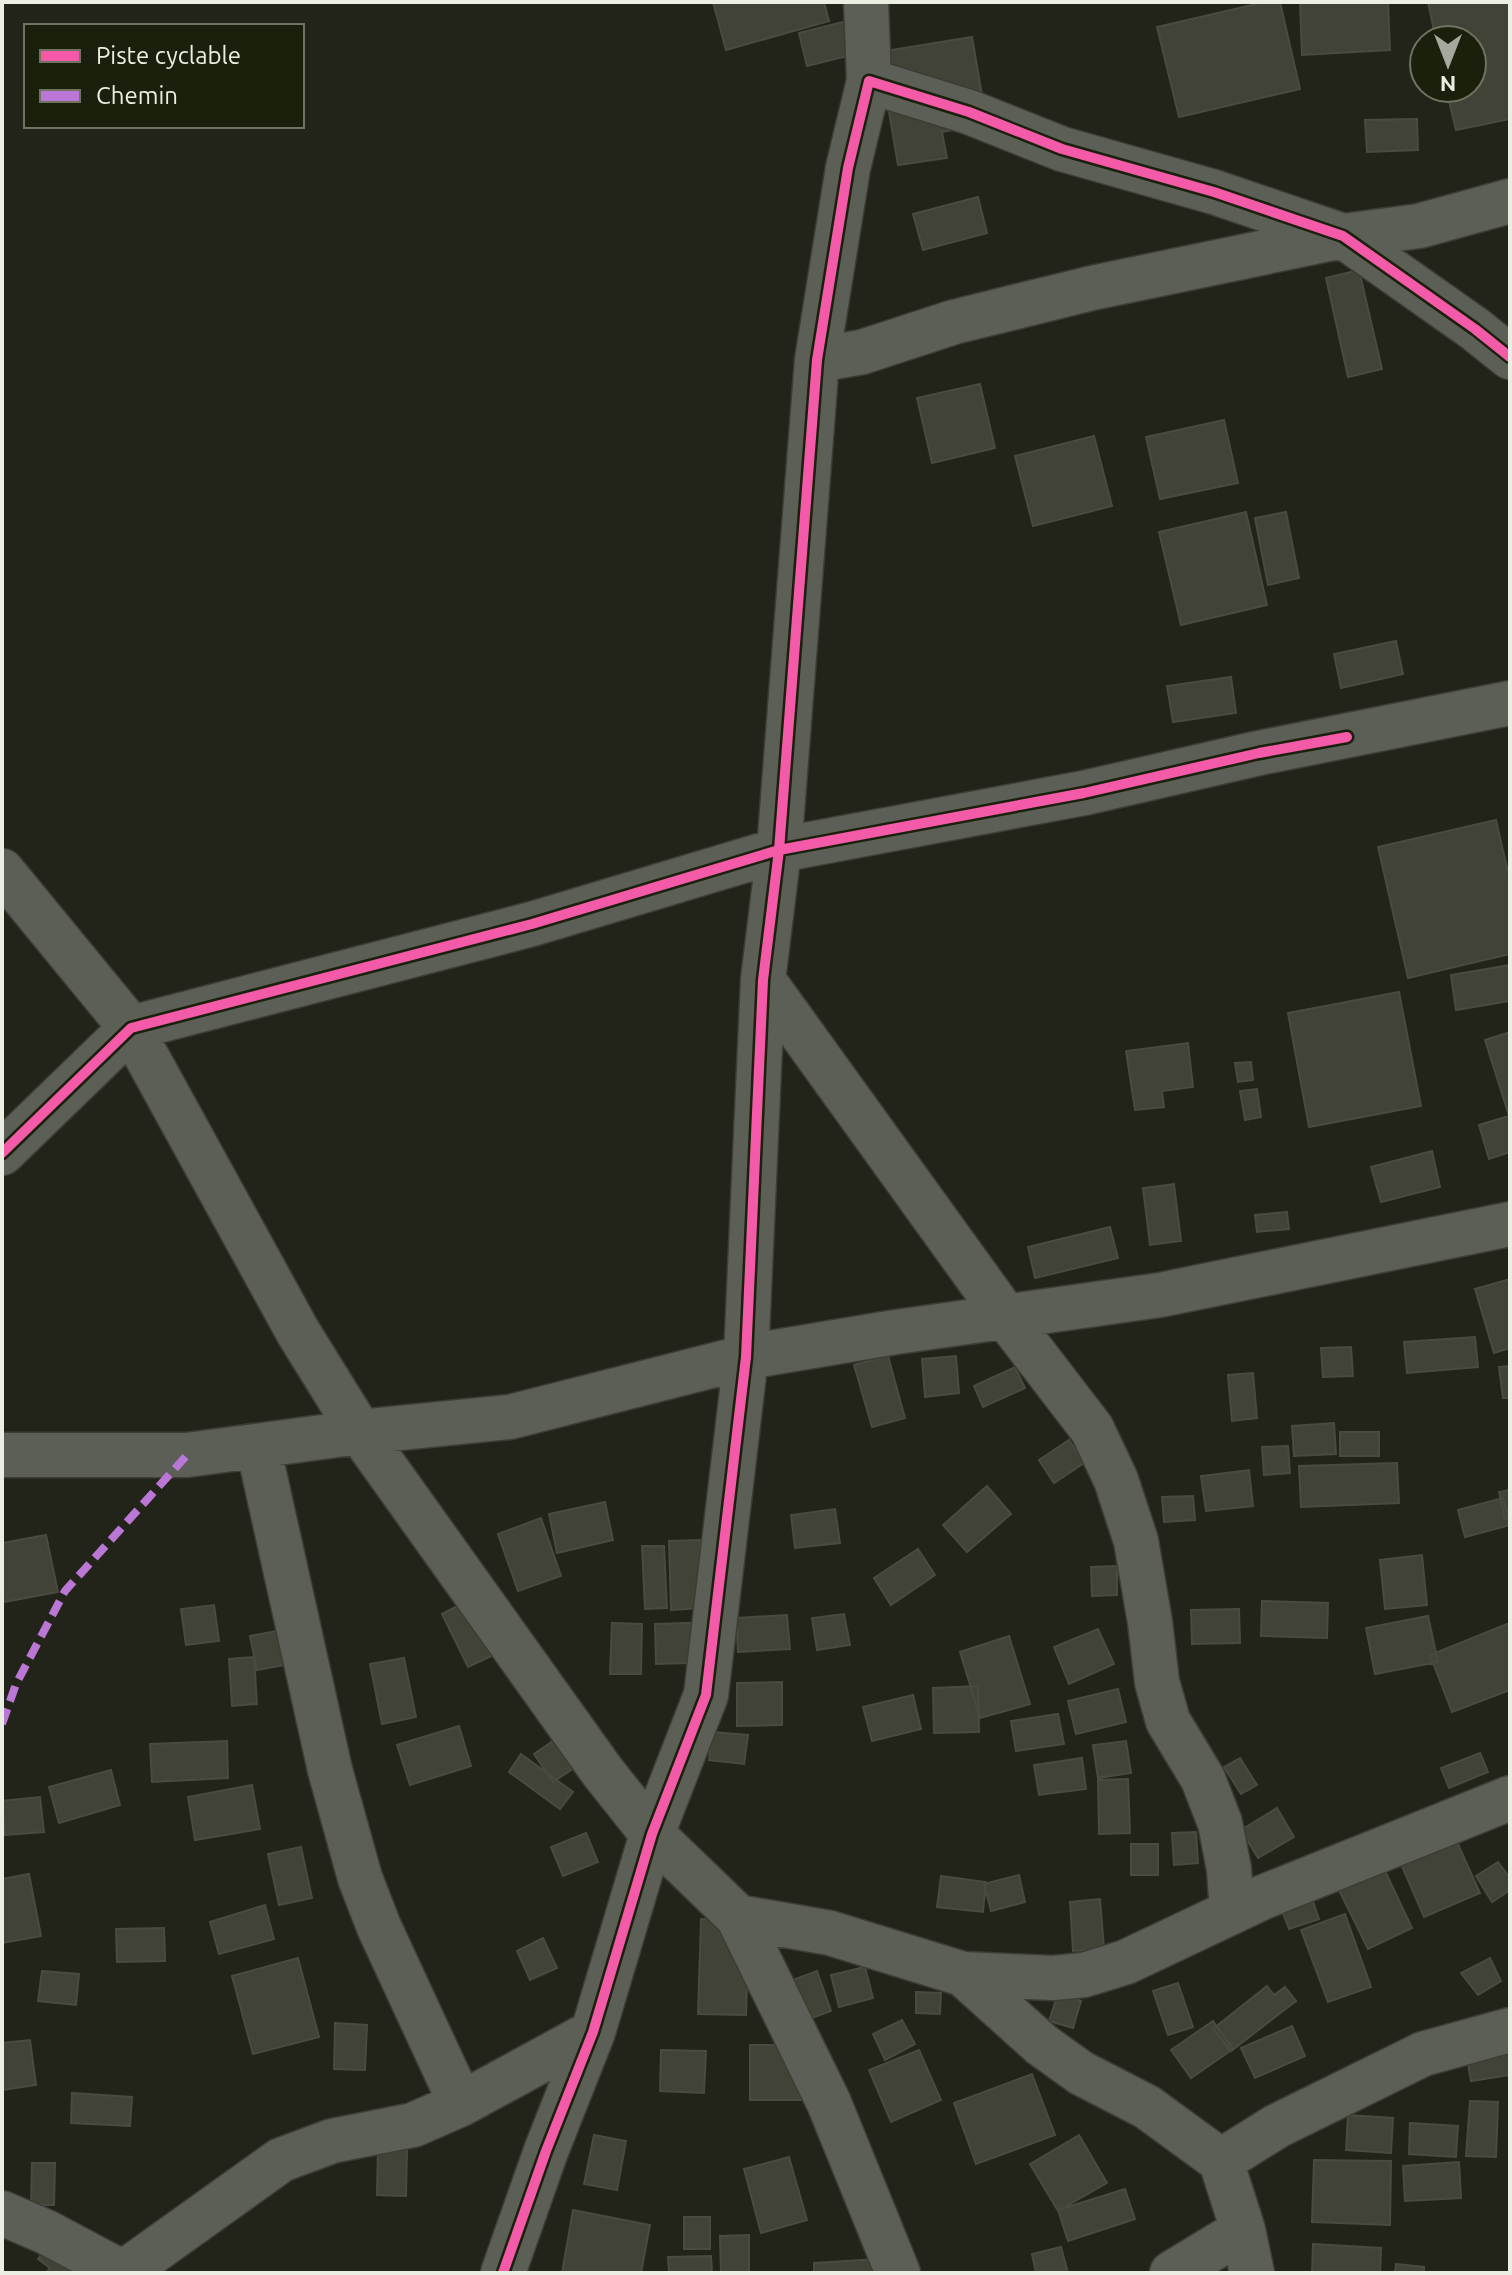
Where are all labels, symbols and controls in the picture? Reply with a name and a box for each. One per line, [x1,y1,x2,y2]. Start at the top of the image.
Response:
legend [24,24,304,128]
north arrow [1408,24,1488,104]
text: Piste cyclable [96,42,241,69]
text: N [1440,72,1456,97]
text: Chemin [96,82,178,109]

